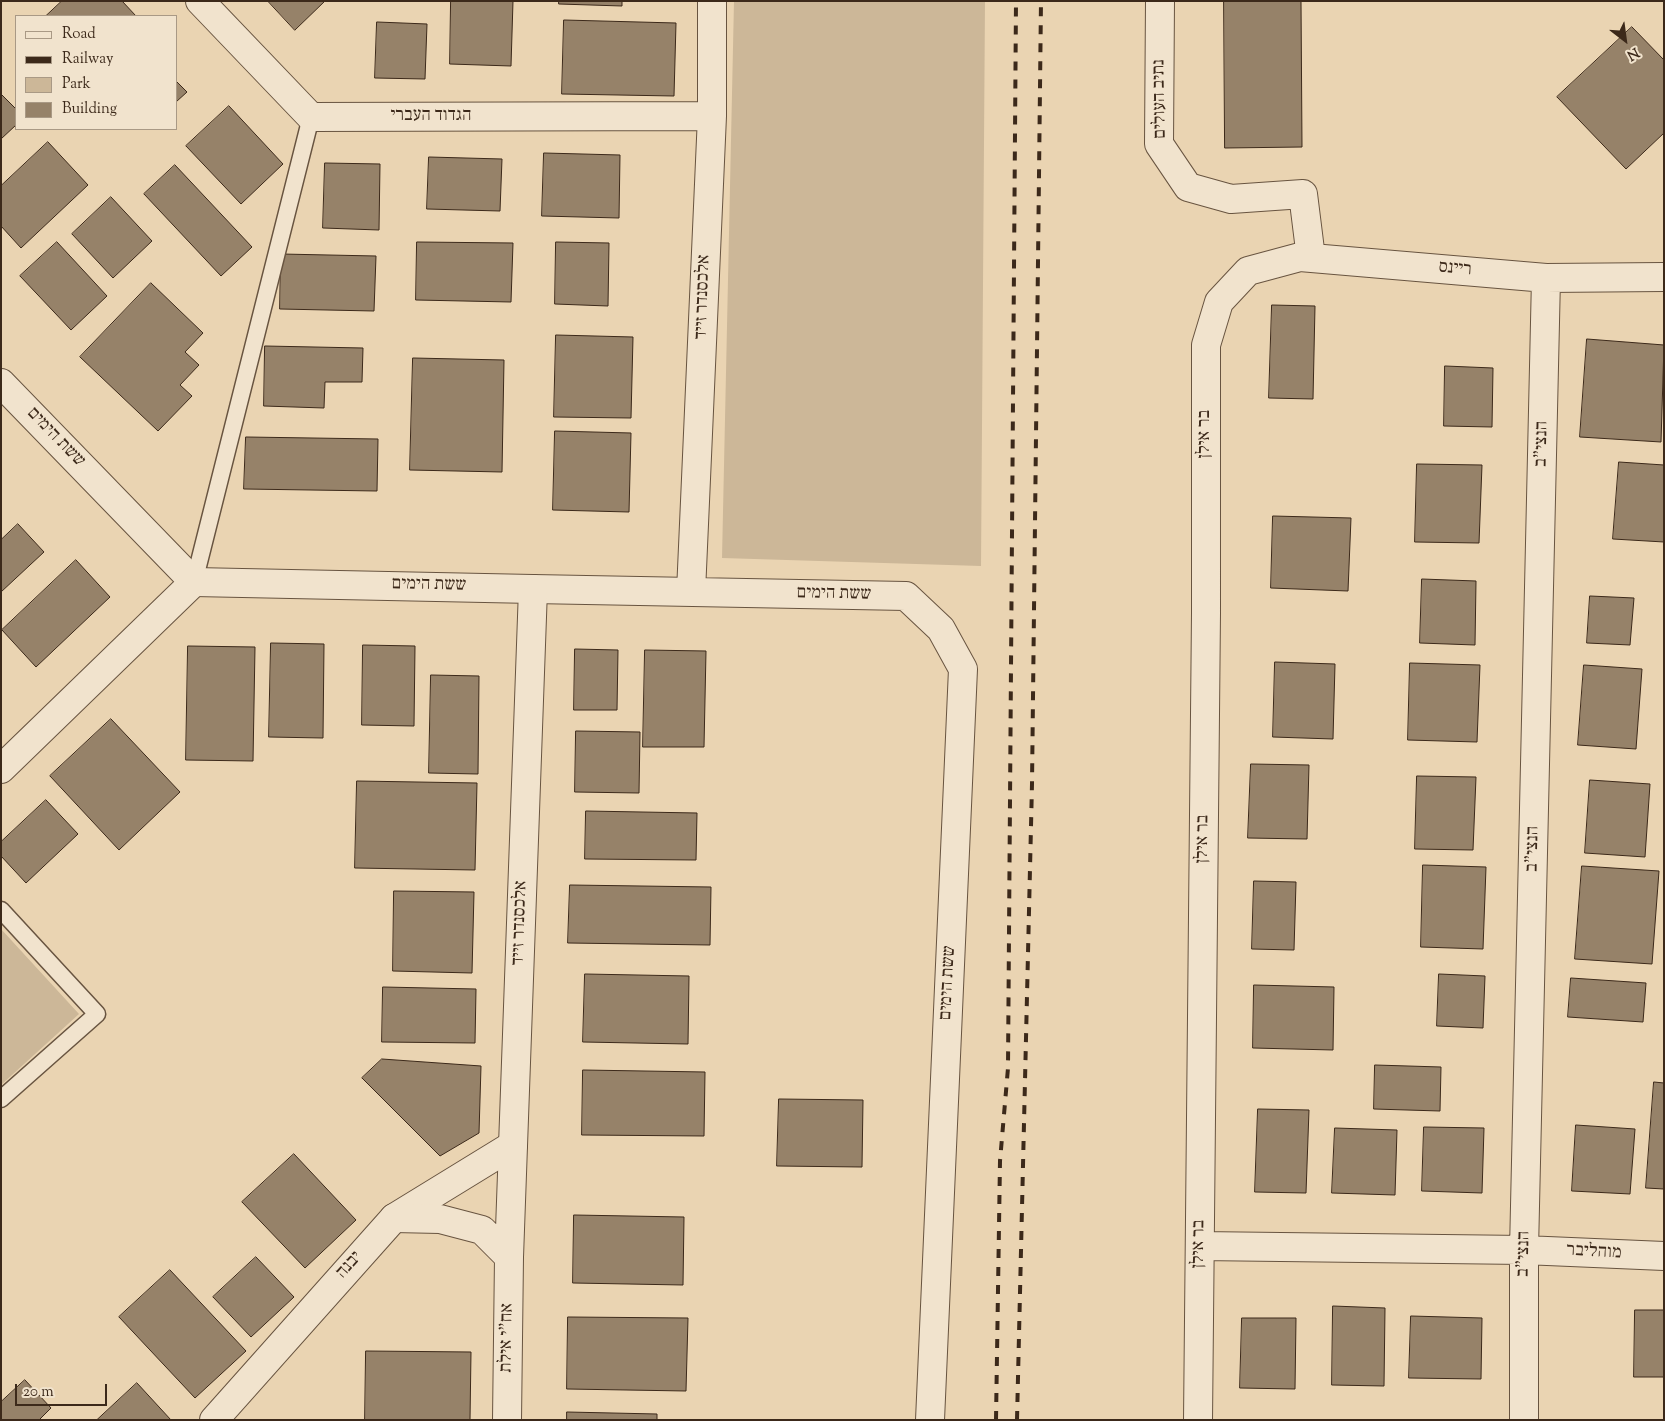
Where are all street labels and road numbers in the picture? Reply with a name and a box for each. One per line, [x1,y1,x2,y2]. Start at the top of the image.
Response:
street label: נתיב העולים [1150,59,1172,139]
street label: הגדוד העברי [390,106,472,128]
street label: אלכסנדר זייד [692,254,716,340]
street label: ריינס [1437,258,1473,282]
street label: ששת הימים [21,404,89,472]
street label: בר אילן [1195,410,1217,458]
street label: הנצי"ב [1532,421,1554,467]
street label: ששת הימים [391,575,467,597]
street label: ששת הימים [796,584,872,606]
street label: בר אילן [1193,815,1215,863]
street label: הנצי"ב [1523,826,1545,872]
street label: אלכסנדר זייד [509,880,533,966]
street label: ששת הימים [936,945,962,1021]
street label: בר אילן [1189,1220,1211,1268]
street label: הנצי"ב [1514,1231,1536,1277]
street label: מוהליבר [1566,1241,1622,1265]
street label: יבנה [332,1248,368,1284]
street label: אח"י אילת [497,1303,519,1373]

